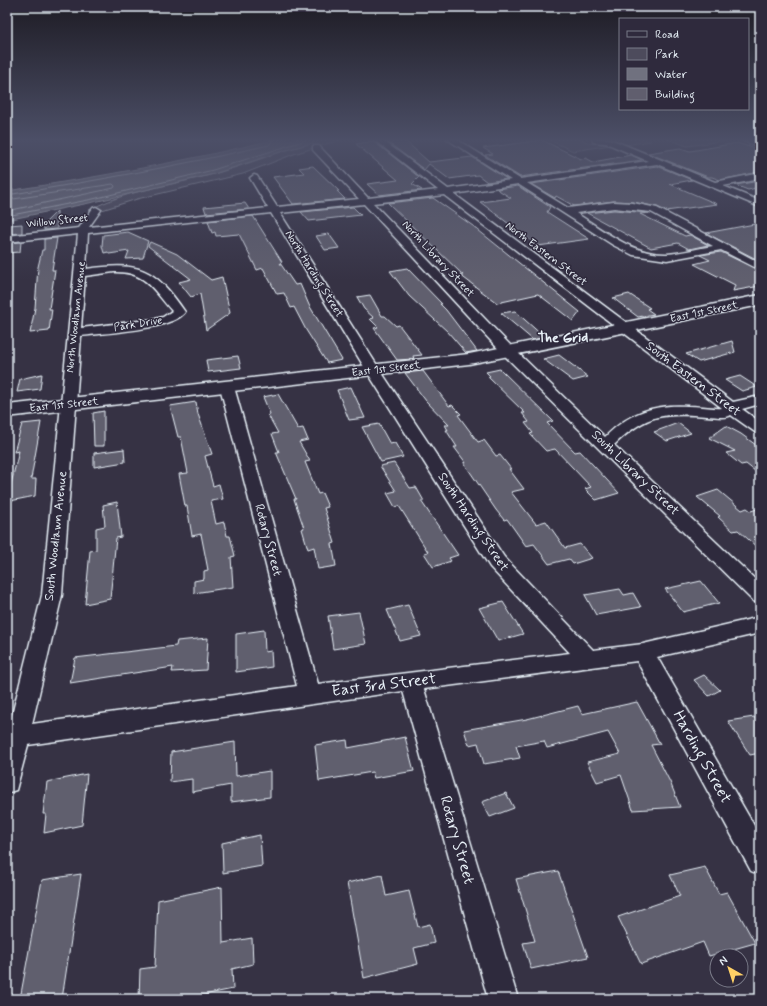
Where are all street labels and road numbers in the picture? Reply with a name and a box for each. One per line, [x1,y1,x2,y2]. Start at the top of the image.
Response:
street label: Willow Street [25,211,89,231]
street label: North Library Street [399,218,477,300]
street label: North Eastern Street [502,219,590,289]
street label: North Harding Street [280,228,346,321]
street label: North Woodlawn Avenue [63,260,89,374]
street label: East 1st Street [669,298,740,326]
street label: Park Drive [113,313,163,335]
street label: South Eastern Street [642,338,744,420]
street label: East 1st Street [351,358,422,380]
street label: East 1st Street [29,394,100,416]
street label: South Library Street [587,427,683,519]
street label: South Harding Street [432,469,512,576]
street label: South Woodlawn Avenue [41,470,71,602]
street label: Rotary Street [250,502,286,578]
street label: East 3rd Street [331,668,438,702]
street label: Harding Street [667,707,736,808]
street label: Rotary Street [434,793,480,887]

